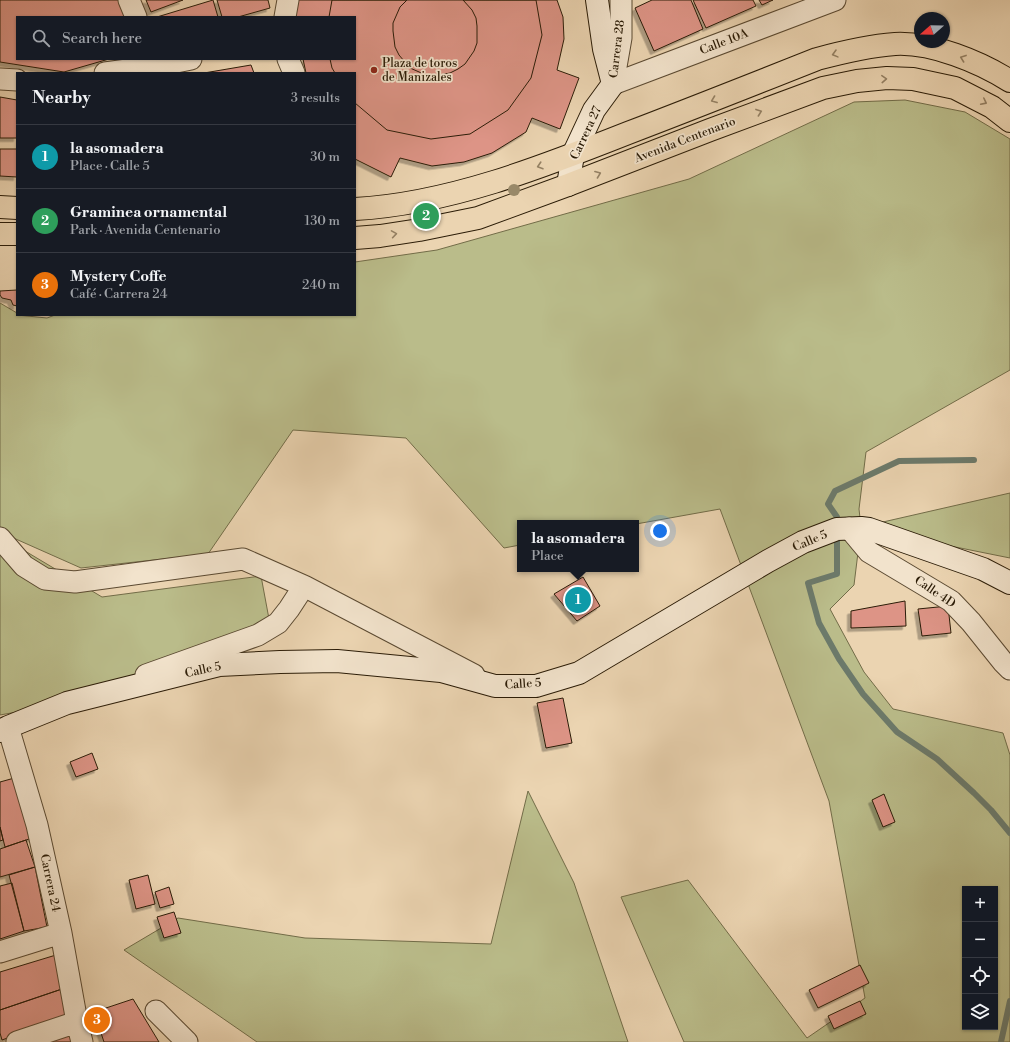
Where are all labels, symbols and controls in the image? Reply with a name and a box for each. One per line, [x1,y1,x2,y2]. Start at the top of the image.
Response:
north arrow [914,12,950,48]
search box [16,16,356,60]
street label: Carrera 28 [606,19,628,79]
street label: Calle 10A [698,26,751,58]
icon: search [30,27,52,49]
text: Search here [62,29,142,48]
one-way arrow [832,50,839,58]
one-way arrow [959,54,966,62]
place label: Plaza de toros de Manizales [382,56,457,85]
marker: Plaza de toros de Manizales [369,65,379,75]
one-way arrow [881,74,887,83]
text: Nearby [32,87,91,109]
text: 3 results [291,90,340,106]
one-way arrow [710,95,717,103]
one-way arrow [979,98,987,105]
street label: Carrera 27 [567,104,605,162]
one-way arrow [755,108,762,116]
street label: Avenida Centenario [631,114,738,167]
text: la asomadera [70,139,164,158]
text: 1 [42,149,48,165]
text: 30 m [310,149,340,165]
text: Place · Calle 5 [70,158,150,174]
one-way arrow [537,161,544,170]
one-way arrow [595,170,602,178]
pin: 2 [413,201,439,231]
text: Graminea ornamental [70,203,227,222]
text: 2 [41,213,49,229]
text: 130 m [305,213,340,229]
text: Park · Avenida Centenario [70,222,220,238]
one-way arrow [391,230,397,239]
text: Mystery Coffe [70,267,167,286]
text: 3 [41,277,49,293]
text: 240 m [302,277,340,293]
text: Café · Carrera 24 [70,286,168,302]
popup [517,520,639,572]
your location [650,521,670,541]
street label: Calle 5 [790,527,830,555]
text: la asomadera [531,529,625,548]
text: Place [531,548,564,564]
street label: Calle 4D [912,573,958,611]
pin: 1 [565,585,591,615]
street label: Calle 5 [184,659,223,681]
street label: Calle 5 [504,675,542,693]
street label: Carrera 24 [37,853,63,913]
map controls [962,886,998,1030]
button: + [962,886,998,922]
button: − [962,922,998,958]
button: locate [962,958,998,994]
button: layers [962,994,998,1030]
pin: 3 [84,1005,110,1035]

